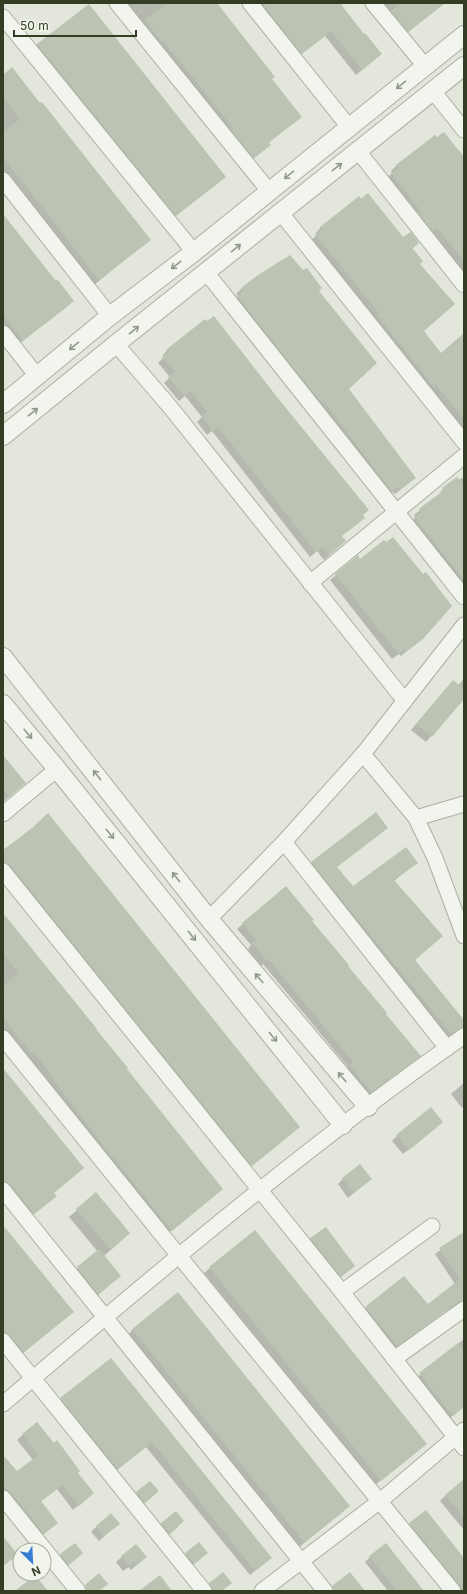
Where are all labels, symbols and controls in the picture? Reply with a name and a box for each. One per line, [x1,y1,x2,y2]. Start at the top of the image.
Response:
scale bar [14,12,136,38]
text: 50 m [20,18,49,33]
one-way arrow [395,81,406,90]
one-way arrow [332,163,343,172]
one-way arrow [283,171,294,180]
one-way arrow [230,244,241,253]
one-way arrow [171,261,182,269]
one-way arrow [128,325,139,334]
one-way arrow [68,341,79,350]
one-way arrow [28,407,39,416]
one-way arrow [24,728,33,739]
one-way arrow [92,769,101,780]
one-way arrow [106,829,115,840]
one-way arrow [172,872,181,883]
one-way arrow [187,930,196,941]
one-way arrow [254,973,263,983]
one-way arrow [269,1032,277,1043]
one-way arrow [338,1072,347,1083]
north arrow [12,1542,52,1582]
text: N [29,1563,43,1579]

